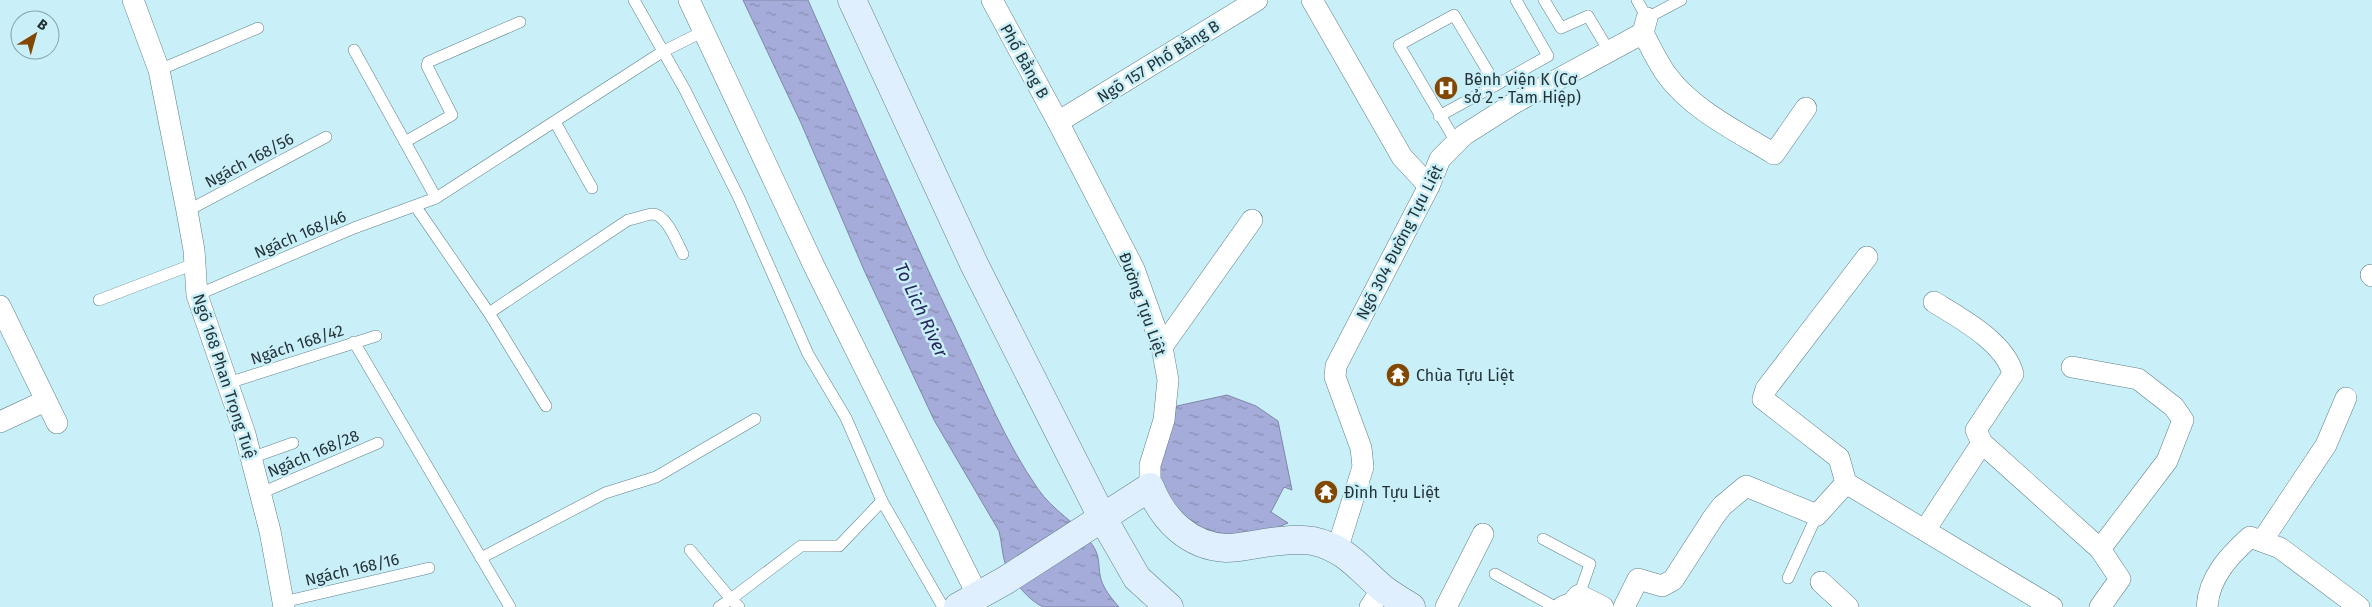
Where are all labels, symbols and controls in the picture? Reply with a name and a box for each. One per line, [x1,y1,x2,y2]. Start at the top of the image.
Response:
north arrow [10,10,60,60]
street label: Ngõ 157 Phố Bằng B [1093,14,1223,107]
text: B [34,16,51,35]
street label: Phố Bằng B [996,20,1055,102]
place label: Bệnh viện K (Cơ sở 2 - Tam Hiệp) [1464,70,1581,107]
hospital icon: Bệnh viện K (Cơ sở 2 - Tam Hiệp) [1433,75,1459,101]
street label: Ngách 168/56 [202,129,297,192]
street label: Ngõ 304 Đường Tựu Liệt [1352,161,1447,323]
street label: Ngách 168/46 [251,207,349,262]
street label: Đường Tựu Liệt [1115,250,1170,359]
water label: To Lich River [890,259,953,362]
street label: Ngõ 168 Phan Trọng Tuệ [189,291,260,461]
street label: Ngách 168/42 [248,320,346,368]
temple icon: Chùa Tựu Liệt [1385,362,1411,388]
place label: Chùa Tựu Liệt [1416,366,1514,385]
street label: Ngách 168/28 [265,426,362,481]
temple icon: Đình Tựu Liệt [1313,479,1339,505]
place label: Đình Tựu Liệt [1344,483,1440,502]
street label: Ngách 168/16 [303,549,401,590]

